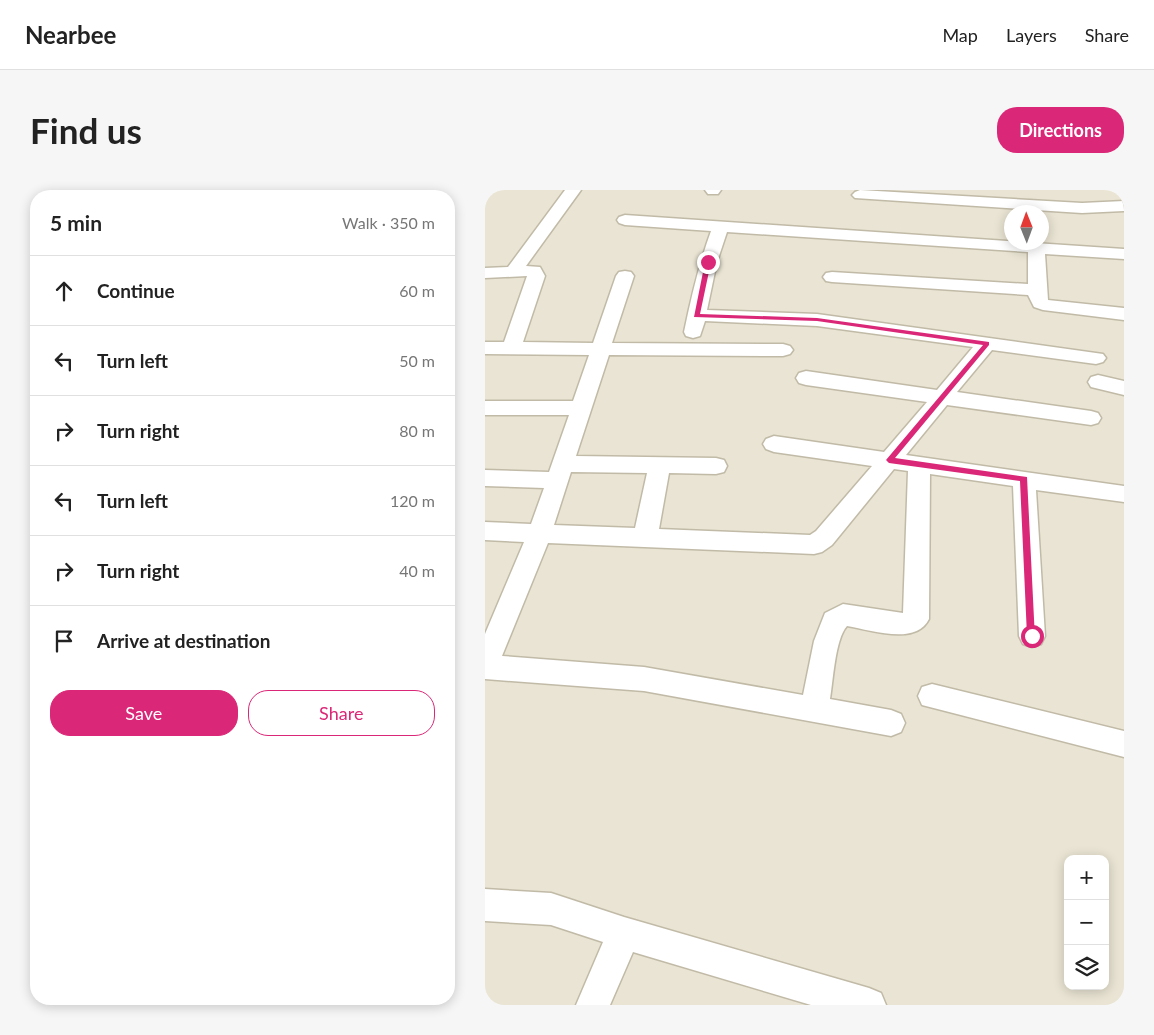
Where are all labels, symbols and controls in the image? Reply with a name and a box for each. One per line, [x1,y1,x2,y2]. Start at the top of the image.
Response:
text: Nearbee [25,20,116,49]
text: Map [942,24,978,46]
text: Layers [1006,24,1057,46]
text: Share [1085,24,1129,46]
button: Directions [997,107,1124,153]
text: Find us [30,109,142,151]
north arrow [1004,205,1049,250]
text: 5 min [50,210,102,235]
text: Walk · 350 m [342,213,435,232]
route end [697,251,720,274]
icon: ahead [50,277,78,305]
text: Continue [97,279,175,302]
text: 60 m [399,281,435,300]
icon: left [50,347,78,375]
text: Turn left [97,349,168,372]
text: 50 m [399,351,435,370]
icon: right [50,417,78,445]
text: Turn right [97,419,179,442]
text: 80 m [399,421,435,440]
icon: left [50,487,78,515]
text: Turn left [97,489,168,512]
text: 120 m [390,491,435,510]
icon: right [50,557,78,585]
text: Turn right [97,559,179,582]
text: 40 m [399,561,435,580]
route start [1021,625,1044,648]
icon: arrive [50,627,78,655]
text: Arrive at destination [97,629,270,652]
button: Save [50,690,238,736]
button: Share [248,690,435,736]
map controls [1064,855,1109,990]
button: + [1064,855,1109,900]
button: − [1064,900,1109,945]
button: layers [1064,945,1109,990]

